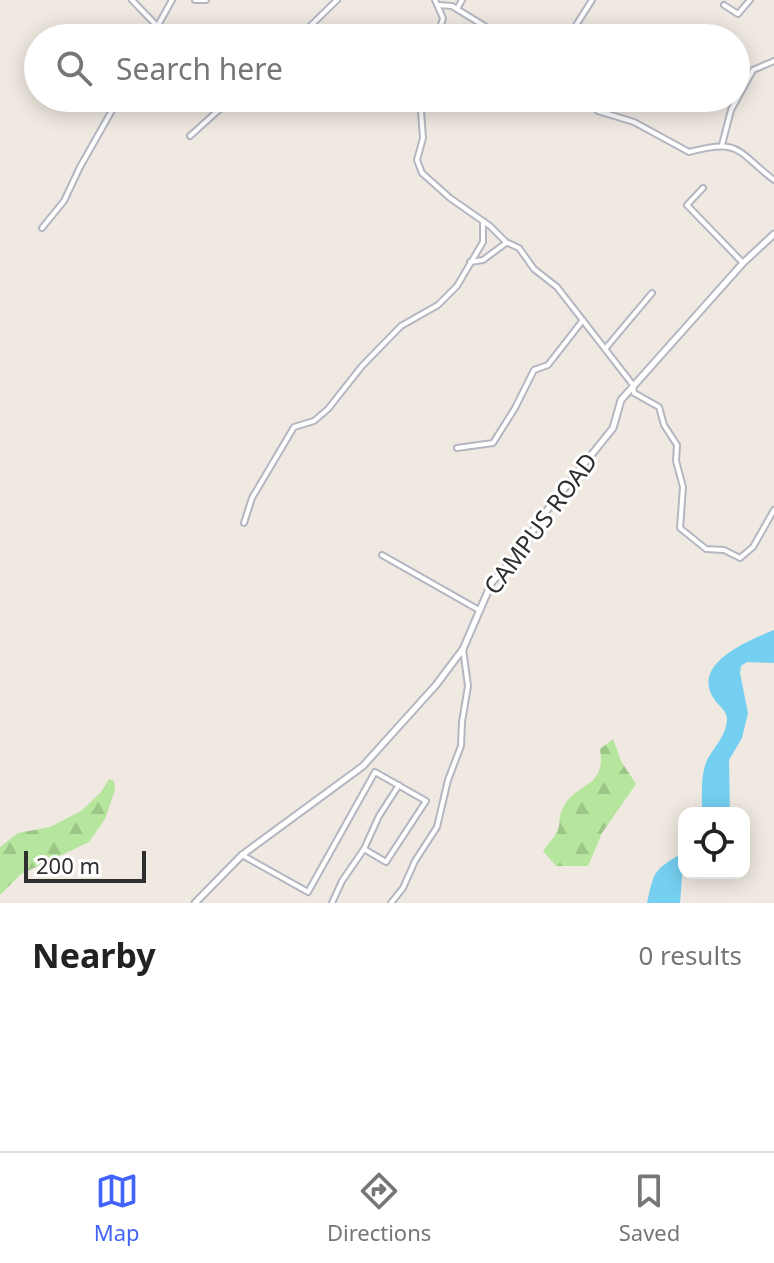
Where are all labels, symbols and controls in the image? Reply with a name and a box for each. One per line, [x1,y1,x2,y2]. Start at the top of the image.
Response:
search box [24,24,750,112]
icon: search [52,46,96,90]
text: Search here [116,48,283,89]
street label: CAMPUS ROAD [476,445,604,601]
map controls [678,807,750,879]
button: locate [678,807,750,879]
scale bar [24,847,146,883]
text: 200 m [36,850,100,880]
text: Nearby [32,932,156,978]
text: 0 results [638,937,742,973]
tab: Map [94,1169,140,1247]
tab: Directions [327,1169,431,1247]
tab: Saved [619,1169,680,1247]

